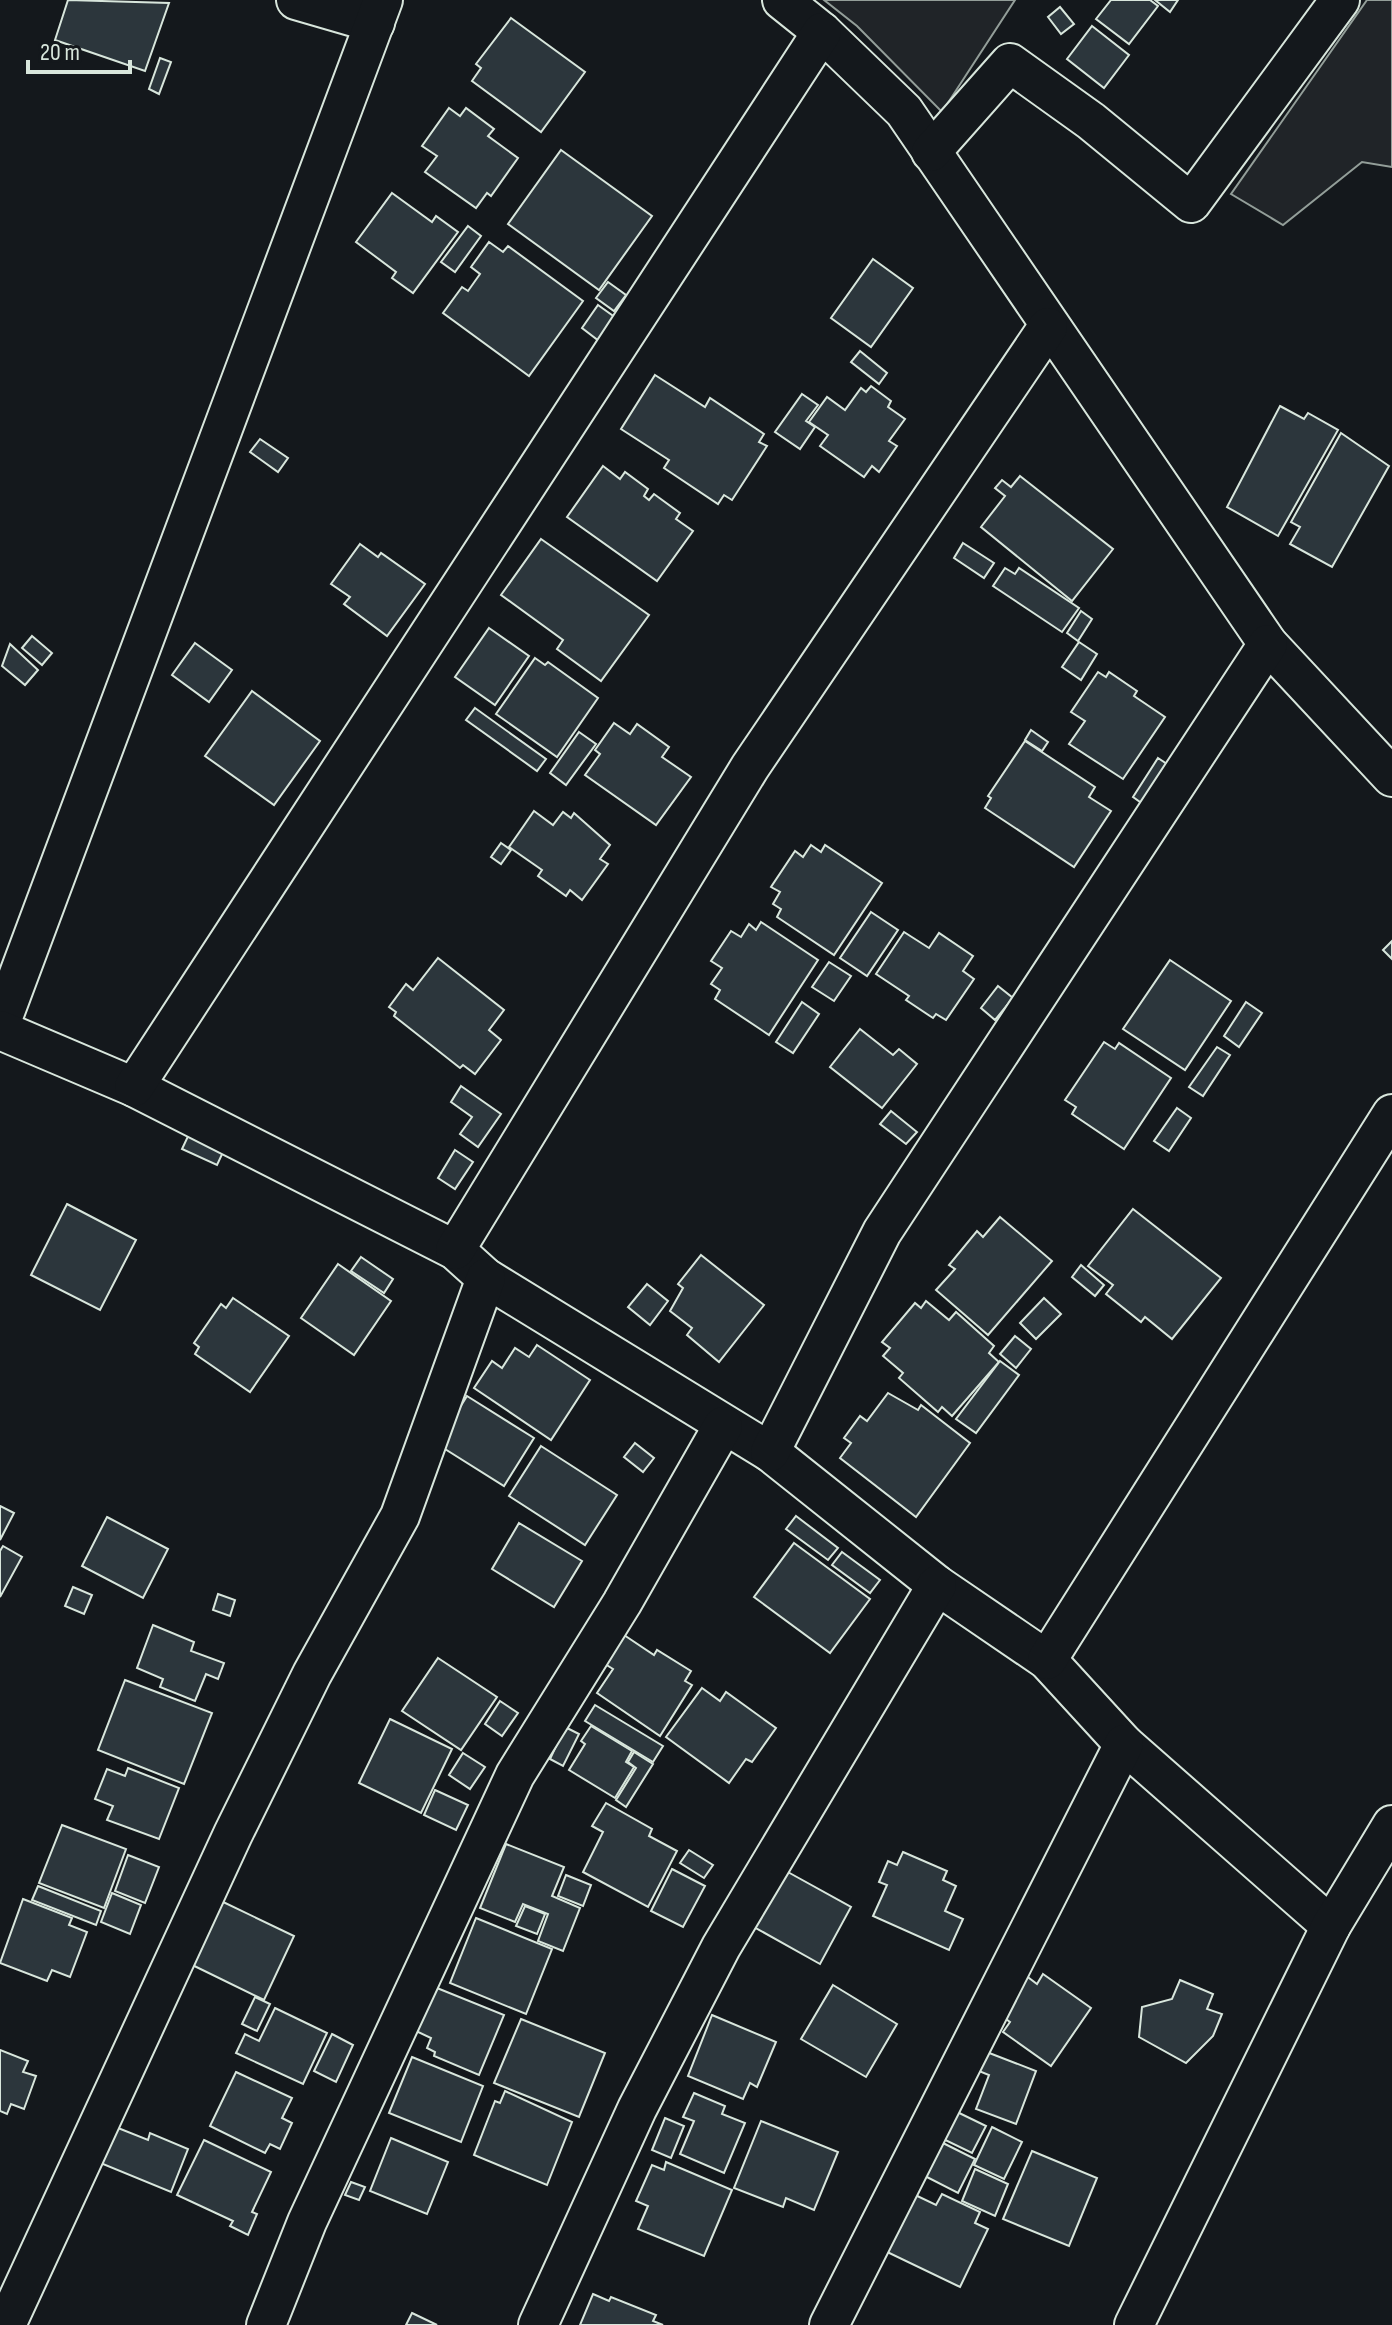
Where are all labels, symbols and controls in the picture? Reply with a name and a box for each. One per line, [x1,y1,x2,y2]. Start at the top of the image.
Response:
scale bar [28,24,130,74]
text: 20 m [40,38,80,67]

